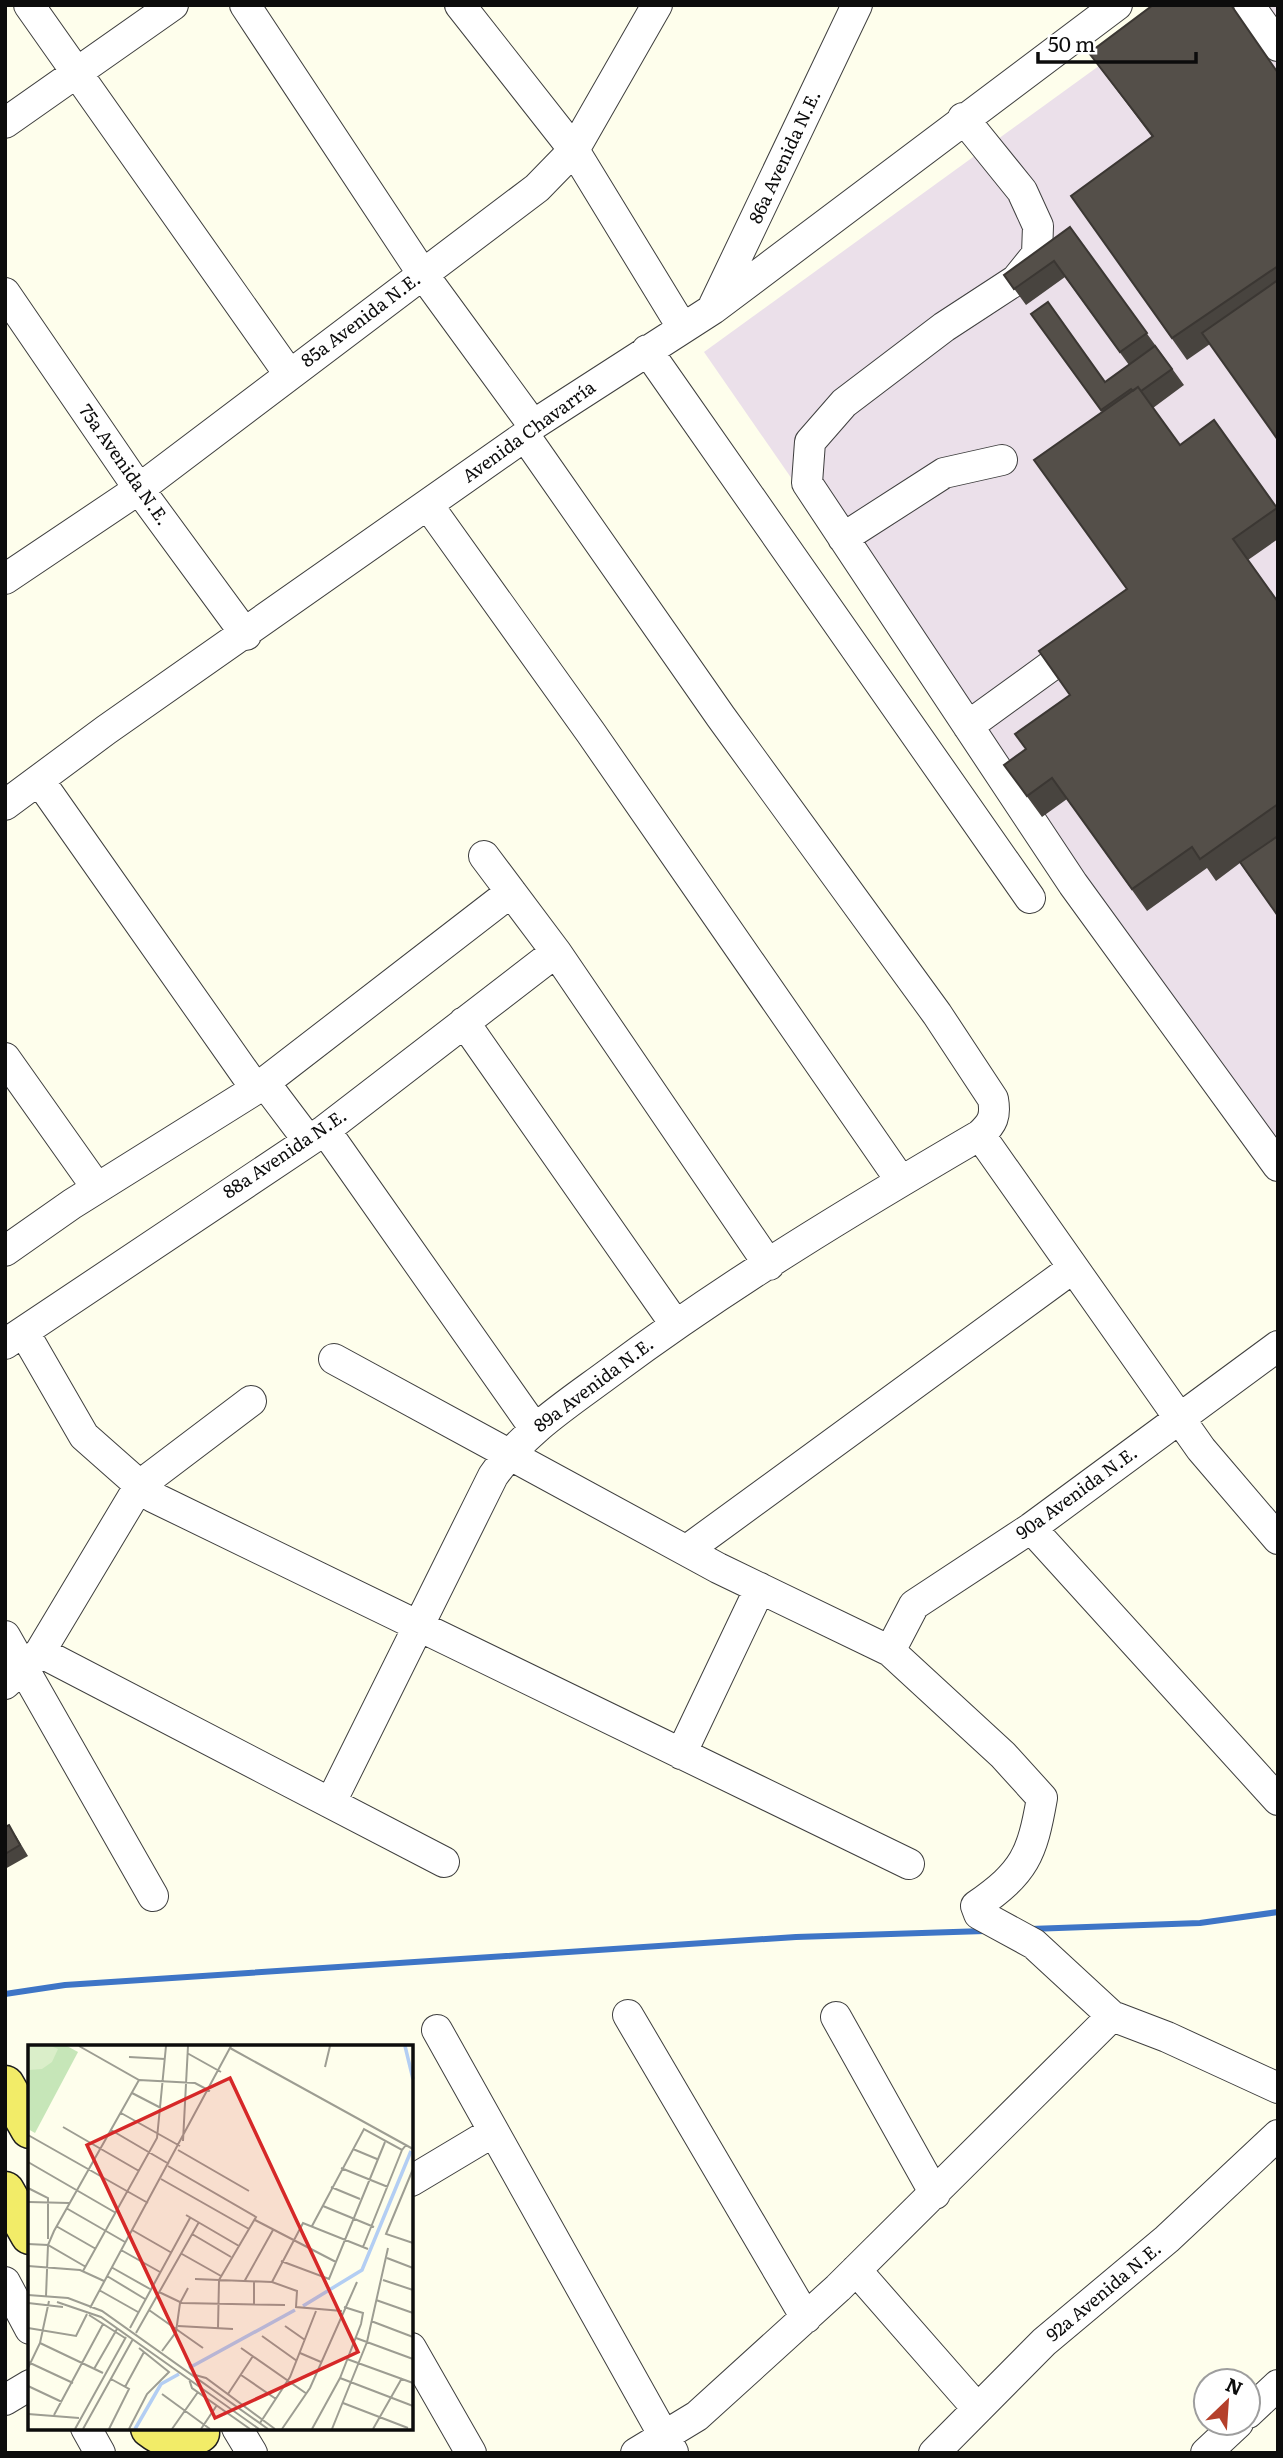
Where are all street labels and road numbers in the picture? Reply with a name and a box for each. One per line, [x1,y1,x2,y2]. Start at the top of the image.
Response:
street label: 86a Avenida N.E. [741,85,826,227]
street label: 85a Avenida N.E. [295,265,426,373]
street label: Avenida Chavarría [456,373,601,488]
street label: 75a Avenida N.E. [73,398,177,530]
street label: 88a Avenida N.E. [217,1101,352,1204]
street label: 89a Avenida N.E. [527,1330,659,1438]
street label: 90a Avenida N.E. [1010,1438,1142,1545]
street label: 92a Avenida N.E. [1040,2235,1166,2347]

